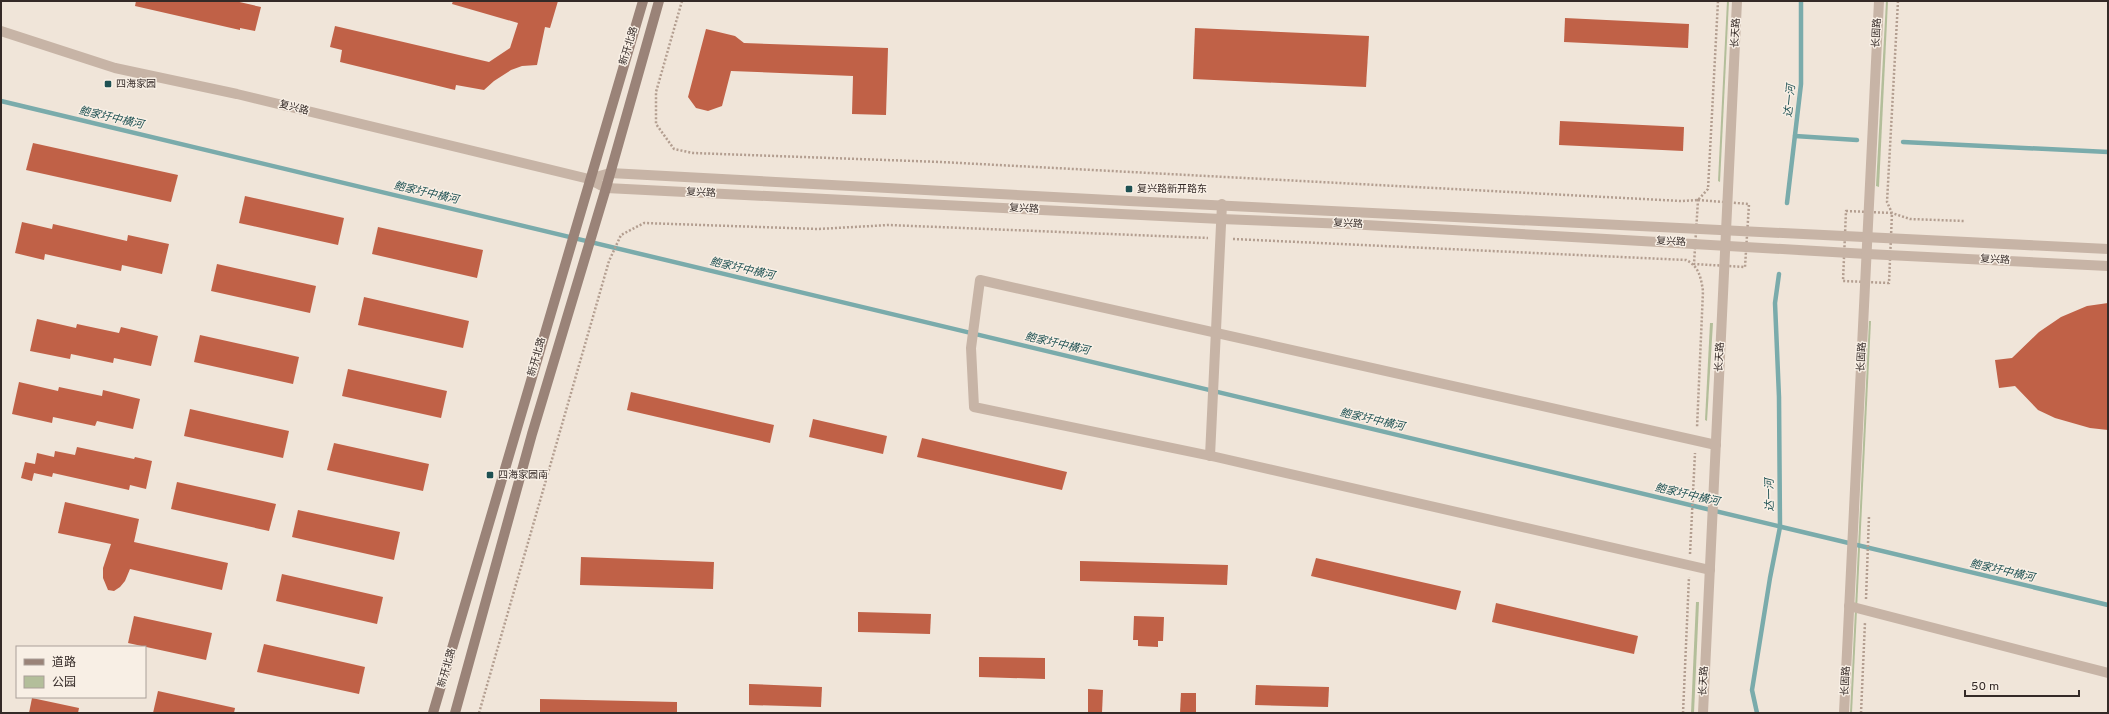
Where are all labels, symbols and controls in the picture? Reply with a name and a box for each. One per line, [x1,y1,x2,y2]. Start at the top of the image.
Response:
street label: 长天路 [1729,18,1743,48]
street label: 长固路 [1870,18,1884,48]
street label: 新开北路 [617,25,641,67]
place label: 四海家园 [116,78,156,91]
marker: 四海家园 [103,79,113,89]
water label: 达一河 [1781,82,1799,118]
street label: 复兴路 [278,98,310,118]
water label: 鲍家圩中横河 [77,104,147,133]
water label: 鲍家圩中横河 [392,179,462,208]
place label: 复兴路新开路东 [1137,183,1207,196]
marker: 复兴路新开路东 [1124,184,1134,194]
street label: 复兴路 [686,186,716,200]
street label: 复兴路 [1009,202,1039,216]
street label: 复兴路 [1333,217,1363,231]
street label: 复兴路 [1656,235,1686,249]
street label: 复兴路 [1980,253,2010,267]
water label: 鲍家圩中横河 [708,255,778,284]
water label: 鲍家圩中横河 [1023,330,1093,359]
street label: 新开北路 [525,336,549,378]
street label: 长天路 [1713,342,1727,372]
street label: 长固路 [1855,342,1869,372]
water label: 鲍家圩中横河 [1338,406,1408,435]
place label: 四海家园南 [498,469,548,482]
marker: 四海家园南 [485,470,495,480]
water label: 达一河 [1763,476,1777,512]
water label: 鲍家圩中横河 [1653,481,1723,510]
water label: 鲍家圩中横河 [1968,557,2038,586]
legend [16,646,146,698]
street label: 新开北路 [435,647,459,689]
text: 道路 [52,655,76,671]
street label: 长天路 [1697,666,1711,696]
street label: 长固路 [1839,666,1853,696]
scale bar [1965,672,2079,698]
text: 公园 [52,675,76,691]
text: 50 m [1971,679,1999,695]

